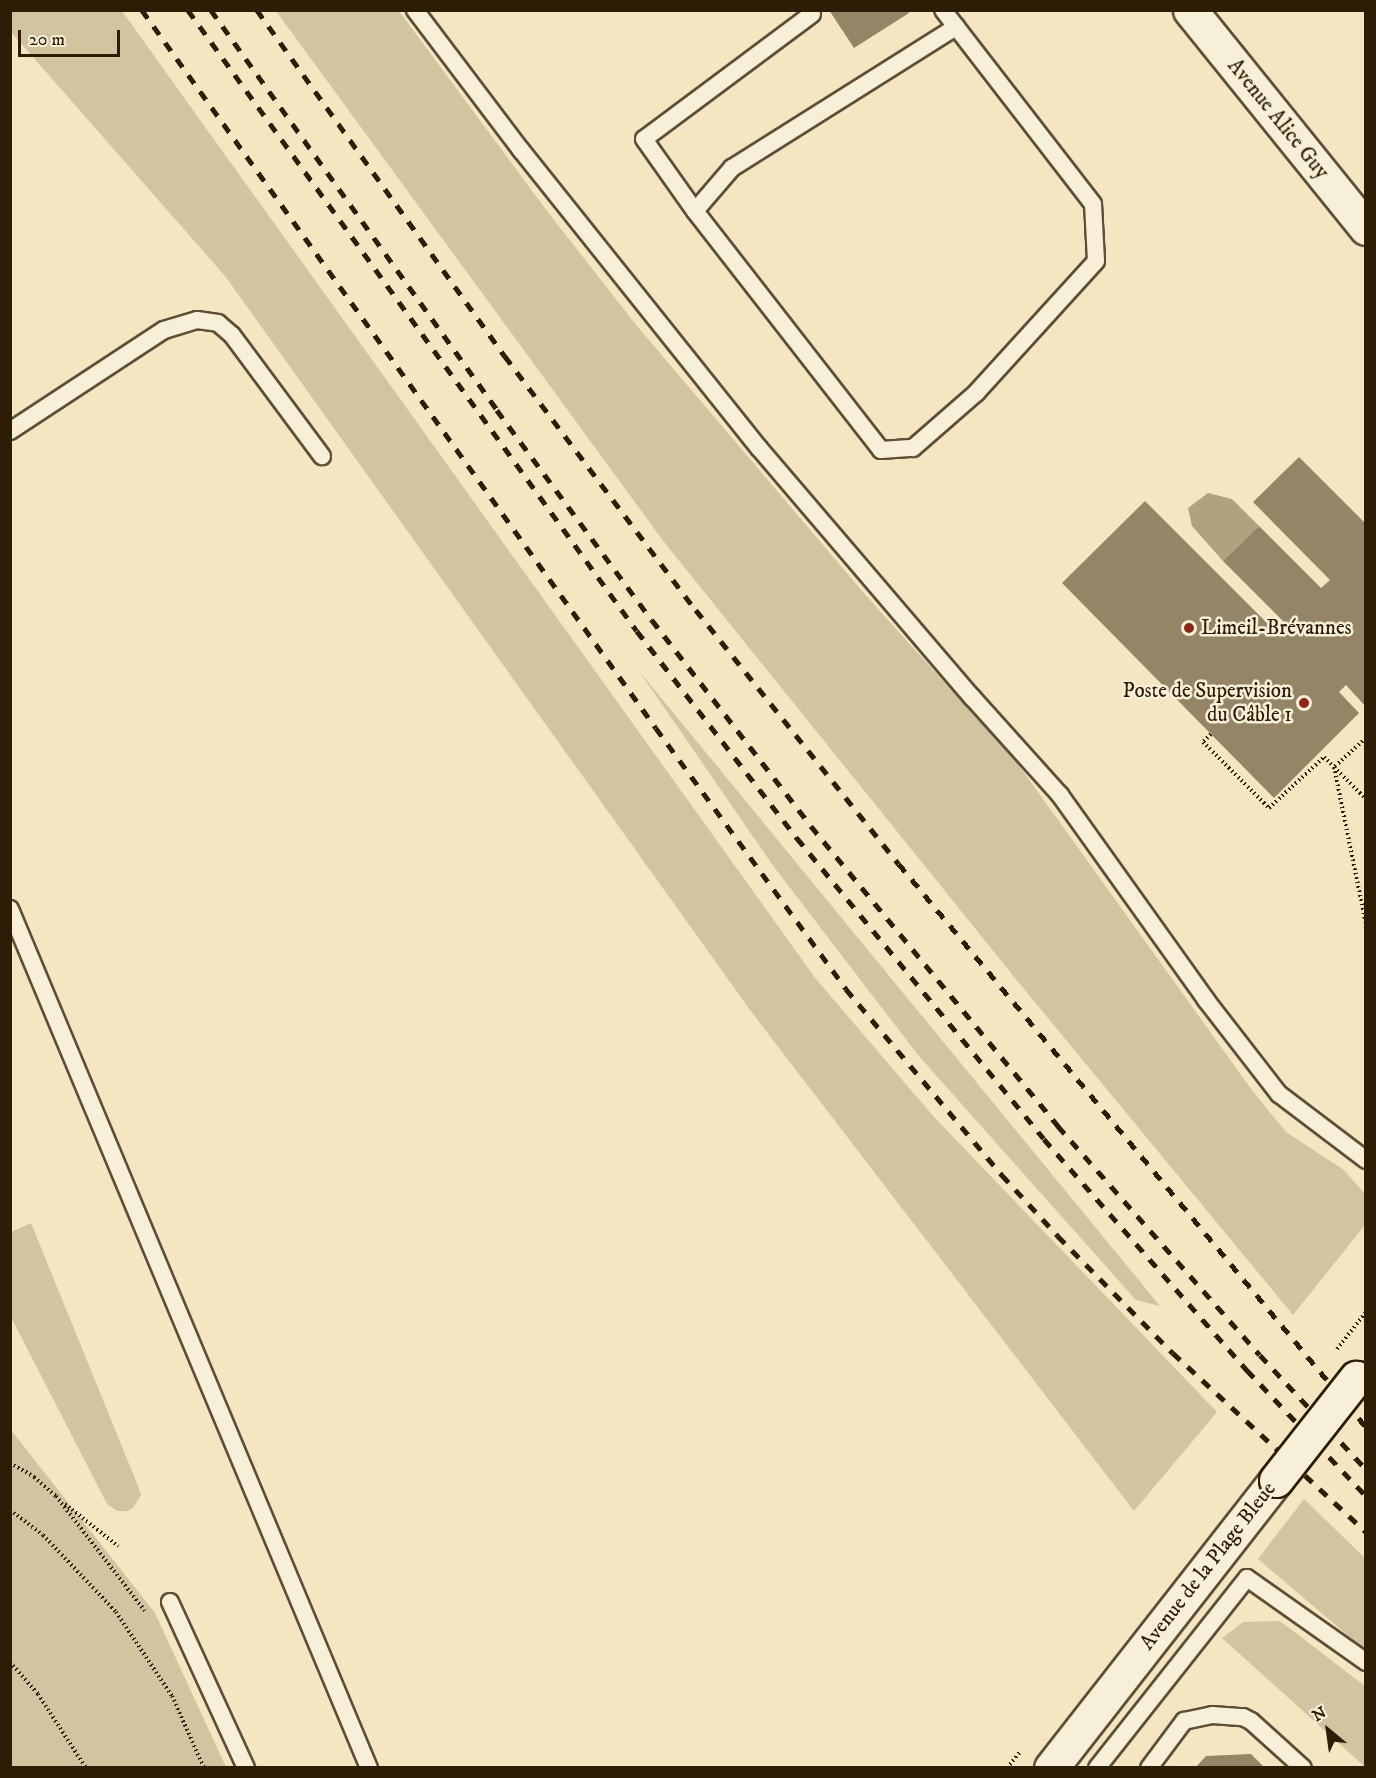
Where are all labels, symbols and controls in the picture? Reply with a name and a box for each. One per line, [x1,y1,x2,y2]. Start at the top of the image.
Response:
scale bar [21,18,123,56]
text: 20 m [29,29,65,51]
street label: Avenue Alice Guy [1222,54,1334,184]
place label: Limeil-Brévannes [1201,615,1352,641]
marker: Limeil-Brévannes [1182,621,1196,635]
place label: Poste de Supervision du Câble 1 [1123,678,1292,728]
marker: Poste de Supervision du Câble 1 [1297,696,1311,710]
street label: Avenue de la Plage Bleue [1135,1477,1281,1655]
north arrow [1298,1700,1358,1760]
text: N [1309,1702,1330,1726]

